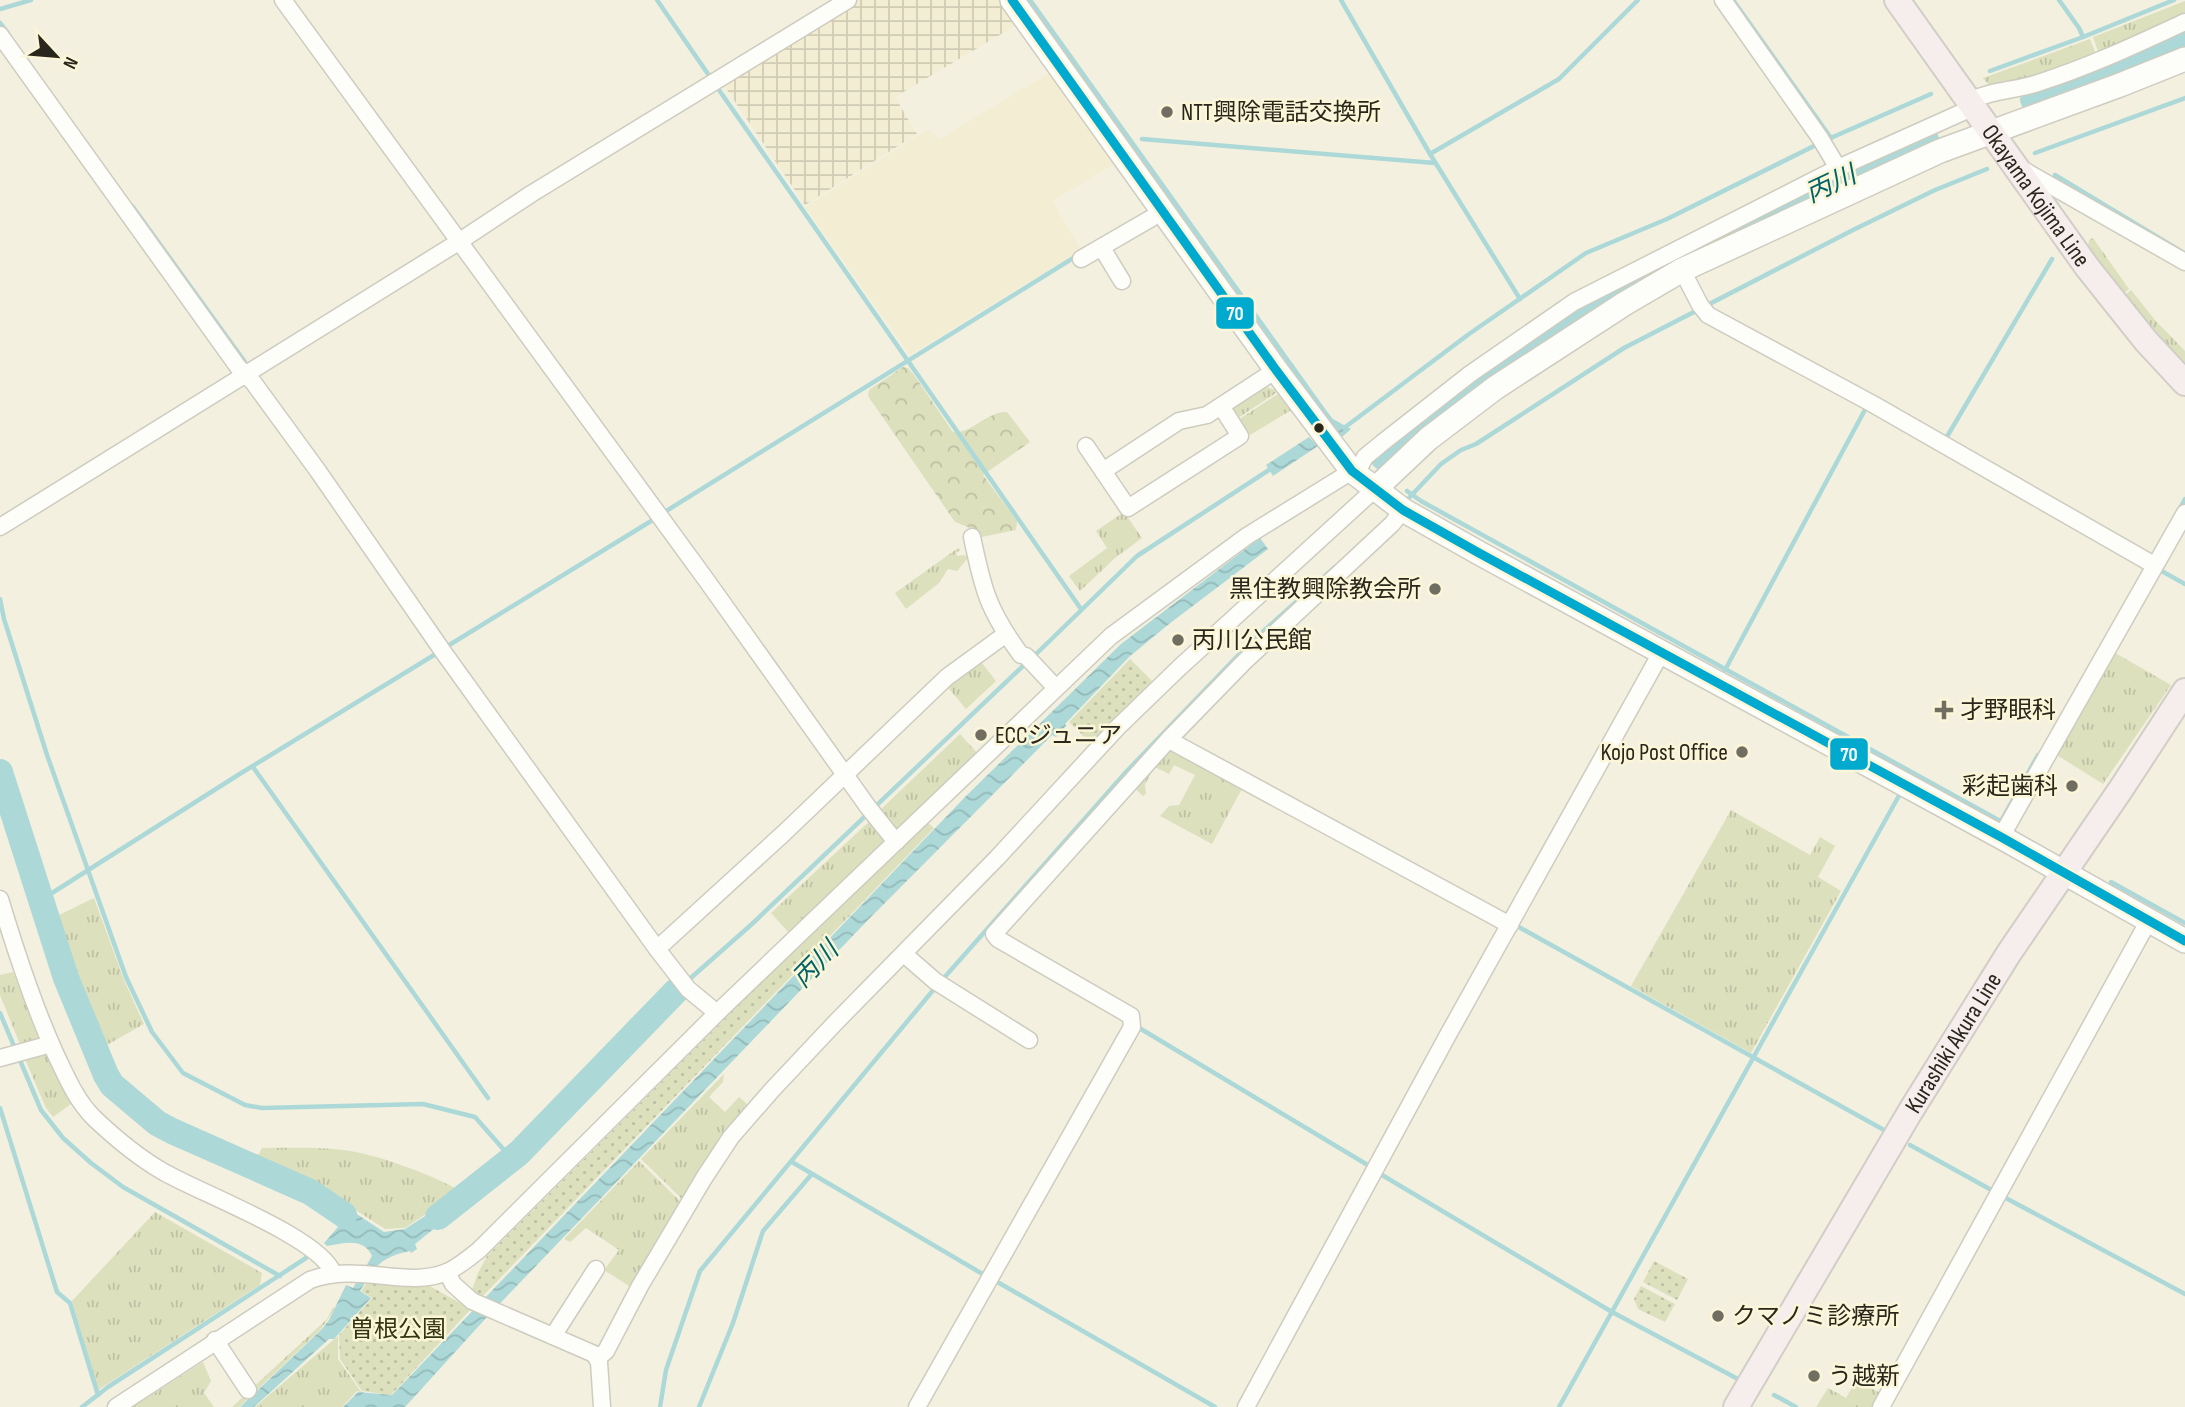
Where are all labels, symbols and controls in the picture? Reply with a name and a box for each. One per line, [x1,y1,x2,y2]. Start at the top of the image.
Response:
north arrow [21,21,91,91]
text: N [57,53,82,72]
place label: NTT興除電話交換所 [1181,98,1381,127]
marker: NTT興除電話交換所 [1159,104,1175,120]
street label: Okayama Kojima Line [1976,119,2097,272]
water label: 丙川 [1801,159,1864,210]
line badge: 70 [1215,296,1255,330]
text: 70 [1226,303,1244,326]
unlabelled marker [1312,421,1326,435]
place label: 黒住教興除教会所 [1229,575,1421,604]
marker: 黒住教興除教会所 [1427,581,1443,597]
place label: 丙川公民館 [1192,626,1312,655]
marker: 丙川公民館 [1170,632,1186,648]
place label: 才野眼科 [1960,696,2056,725]
marker: 才野眼科 [1934,700,1954,720]
place label: ECCジュニア [995,721,1122,750]
marker: ECCジュニア [973,727,989,743]
line badge: 70 [1829,737,1869,771]
place label: Kojo Post Office [1600,738,1728,767]
marker: Kojo Post Office [1734,744,1750,760]
text: 70 [1840,744,1858,767]
place label: 彩起歯科 [1962,772,2058,801]
marker: 彩起歯科 [2064,778,2080,794]
water label: 丙川 [787,933,847,994]
street label: Kurashiki Akura Line [1899,967,2008,1118]
place label: クマノミ診療所 [1732,1302,1899,1331]
marker: クマノミ診療所 [1710,1308,1726,1324]
park label: 曽根公園 [350,1315,446,1344]
place label: う越新 [1828,1362,1900,1391]
marker: う越新 [1806,1368,1822,1384]

